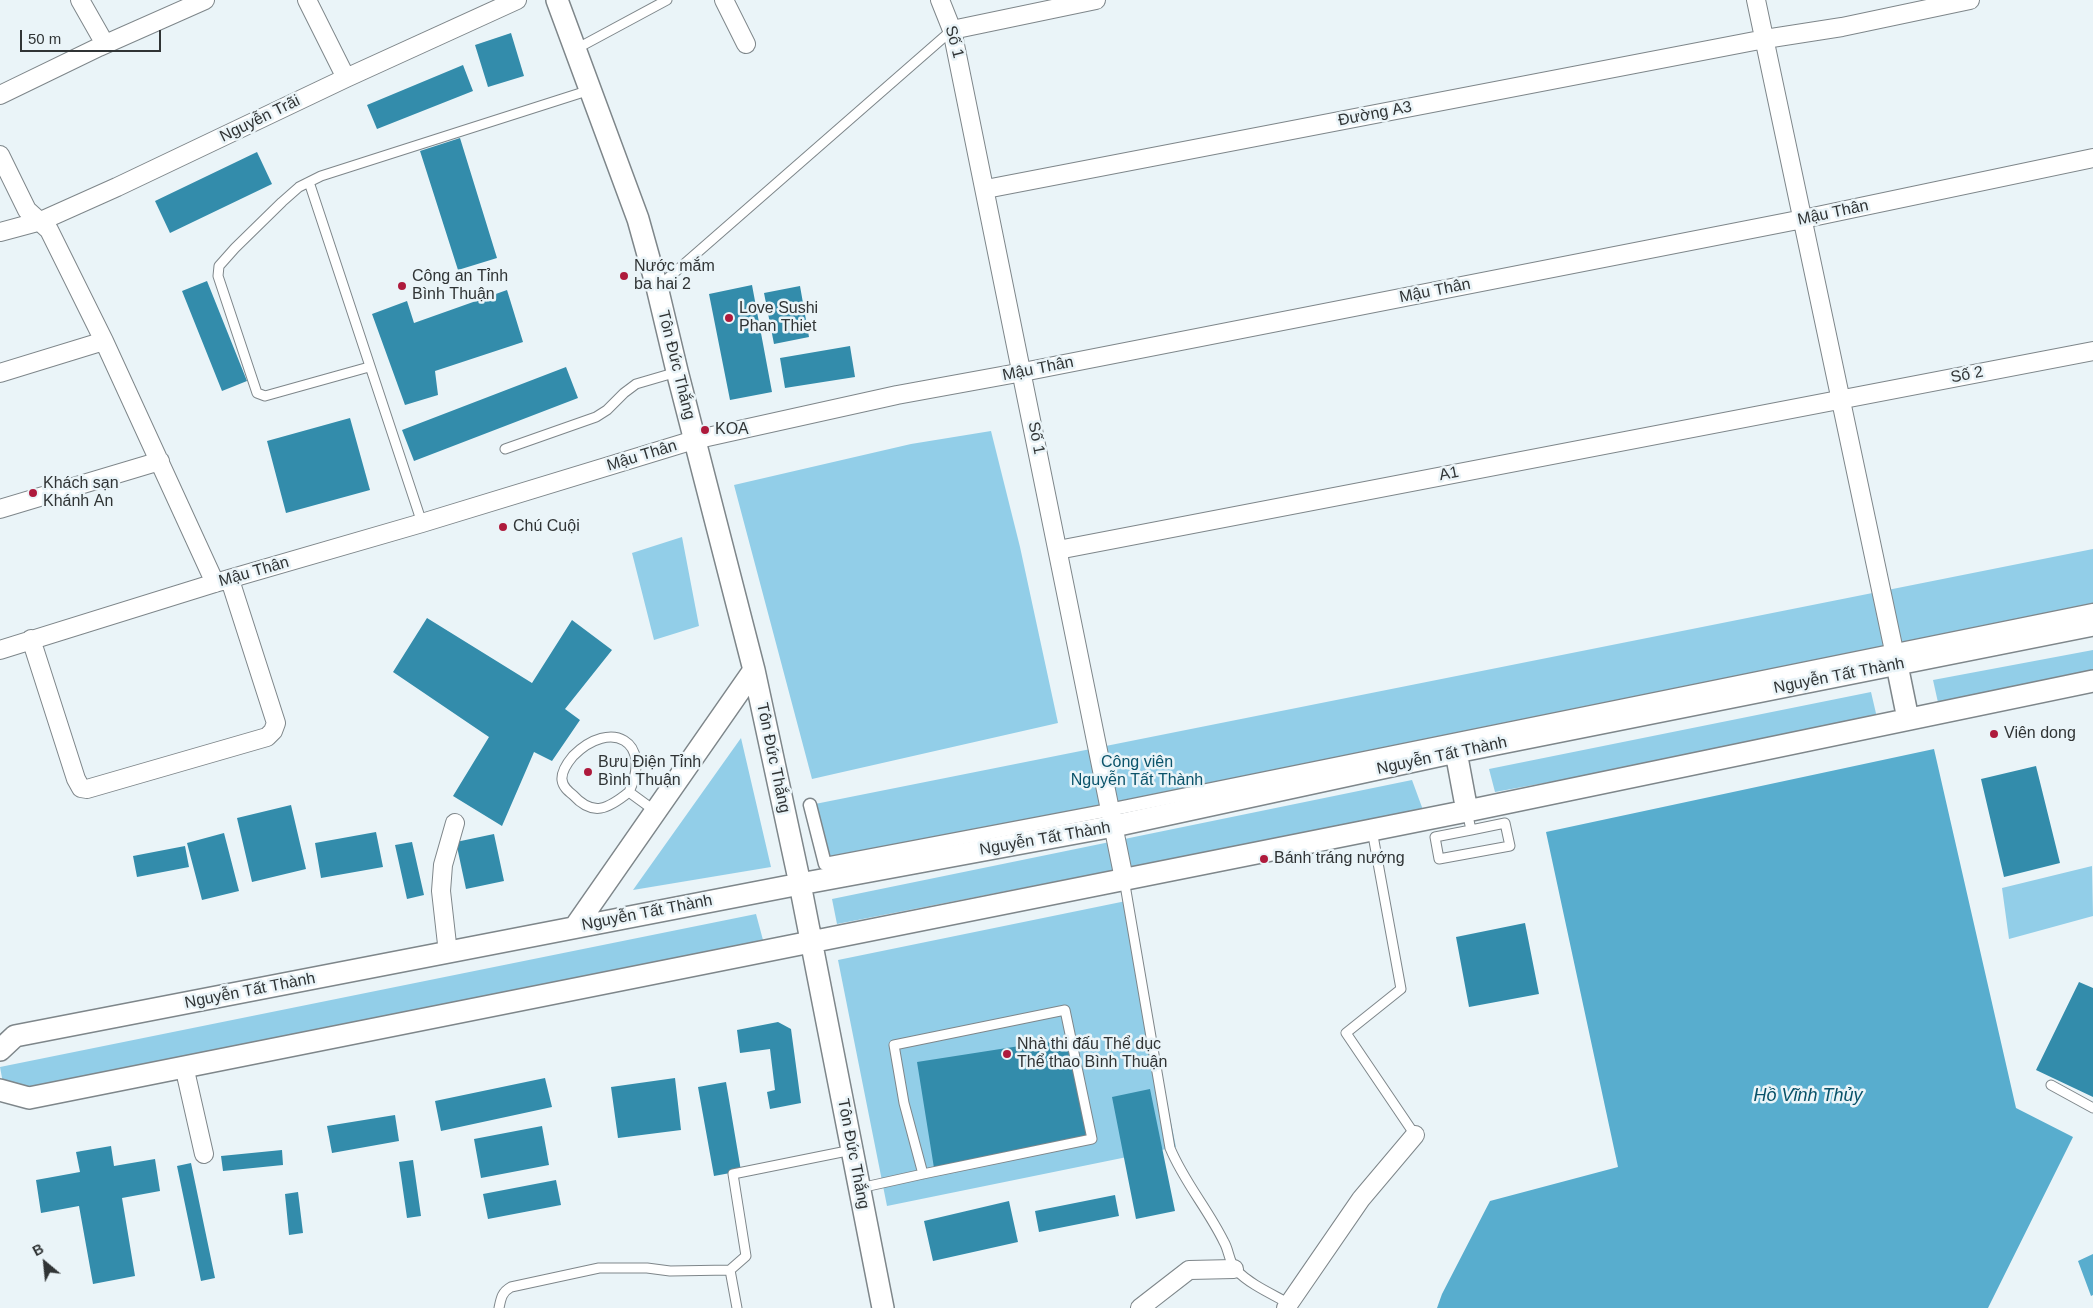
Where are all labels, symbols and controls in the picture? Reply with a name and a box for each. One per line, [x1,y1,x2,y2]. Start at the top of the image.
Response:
scale bar [22,20,164,52]
street label: Số 1 [940,24,968,60]
text: 50 m [28,30,61,47]
street label: Nguyễn Trãi [217,91,303,147]
street label: Đường A3 [1337,97,1413,131]
street label: Mậu Thân [1796,196,1870,230]
place label: Nước mắm ba hai 2 [634,257,715,295]
place label: Công an Tỉnh Bình Thuận [412,267,508,305]
marker: Nước mắm ba hai 2 [618,270,630,282]
street label: Mậu Thân [1398,275,1472,307]
marker: Công an Tỉnh Bình Thuận [396,280,408,292]
place label: Love Sushi Phan Thiet [739,299,818,337]
street label: Tôn Đức Thắng [653,308,699,422]
marker: Love Sushi Phan Thiet [723,312,735,324]
street label: Mậu Thân [1001,353,1075,385]
street label: Số 2 [1949,362,1985,388]
place label: KOA [715,420,749,440]
street label: Số 1 [1023,420,1049,456]
marker: KOA [699,424,711,436]
street label: Mậu Thân [605,436,679,476]
street label: A1 [1438,463,1460,485]
place label: Khách sạn Khánh An [43,474,119,512]
marker: Khách sạn Khánh An [27,487,39,499]
place label: Chú Cuội [513,517,580,537]
marker: Chú Cuội [497,521,509,533]
street label: Mậu Thân [217,553,291,591]
street label: Nguyễn Tất Thành [1772,654,1906,698]
street label: Tôn Đức Thắng [752,701,794,815]
place label: Viên dong [2004,724,2076,744]
marker: Viên dong [1988,728,2000,740]
street label: Nguyễn Tất Thành [1375,733,1509,779]
place label: Bưu Điện Tỉnh Bình Thuận [598,753,701,791]
park label: Công viên Nguyễn Tất Thành [1071,753,1203,791]
marker: Bưu Điện Tỉnh Bình Thuận [582,766,594,778]
street label: Nguyễn Tất Thành [978,818,1112,860]
place label: Bánh tráng nướng [1274,849,1405,869]
marker: Bánh tráng nướng [1258,853,1270,865]
street label: Nguyễn Tất Thành [580,891,714,935]
street label: Nguyễn Tất Thành [183,969,317,1013]
place label: Nhà thi đấu Thể dục Thể thao Bình Thuận [1017,1035,1167,1073]
marker: Nhà thi đấu Thể dục Thể thao Bình Thuận [1001,1048,1013,1060]
water label: Hồ Vĩnh Thủy [1753,1085,1863,1107]
street label: Tôn Đức Thắng [833,1097,873,1211]
north arrow [20,1238,70,1288]
text: B [30,1240,46,1259]

